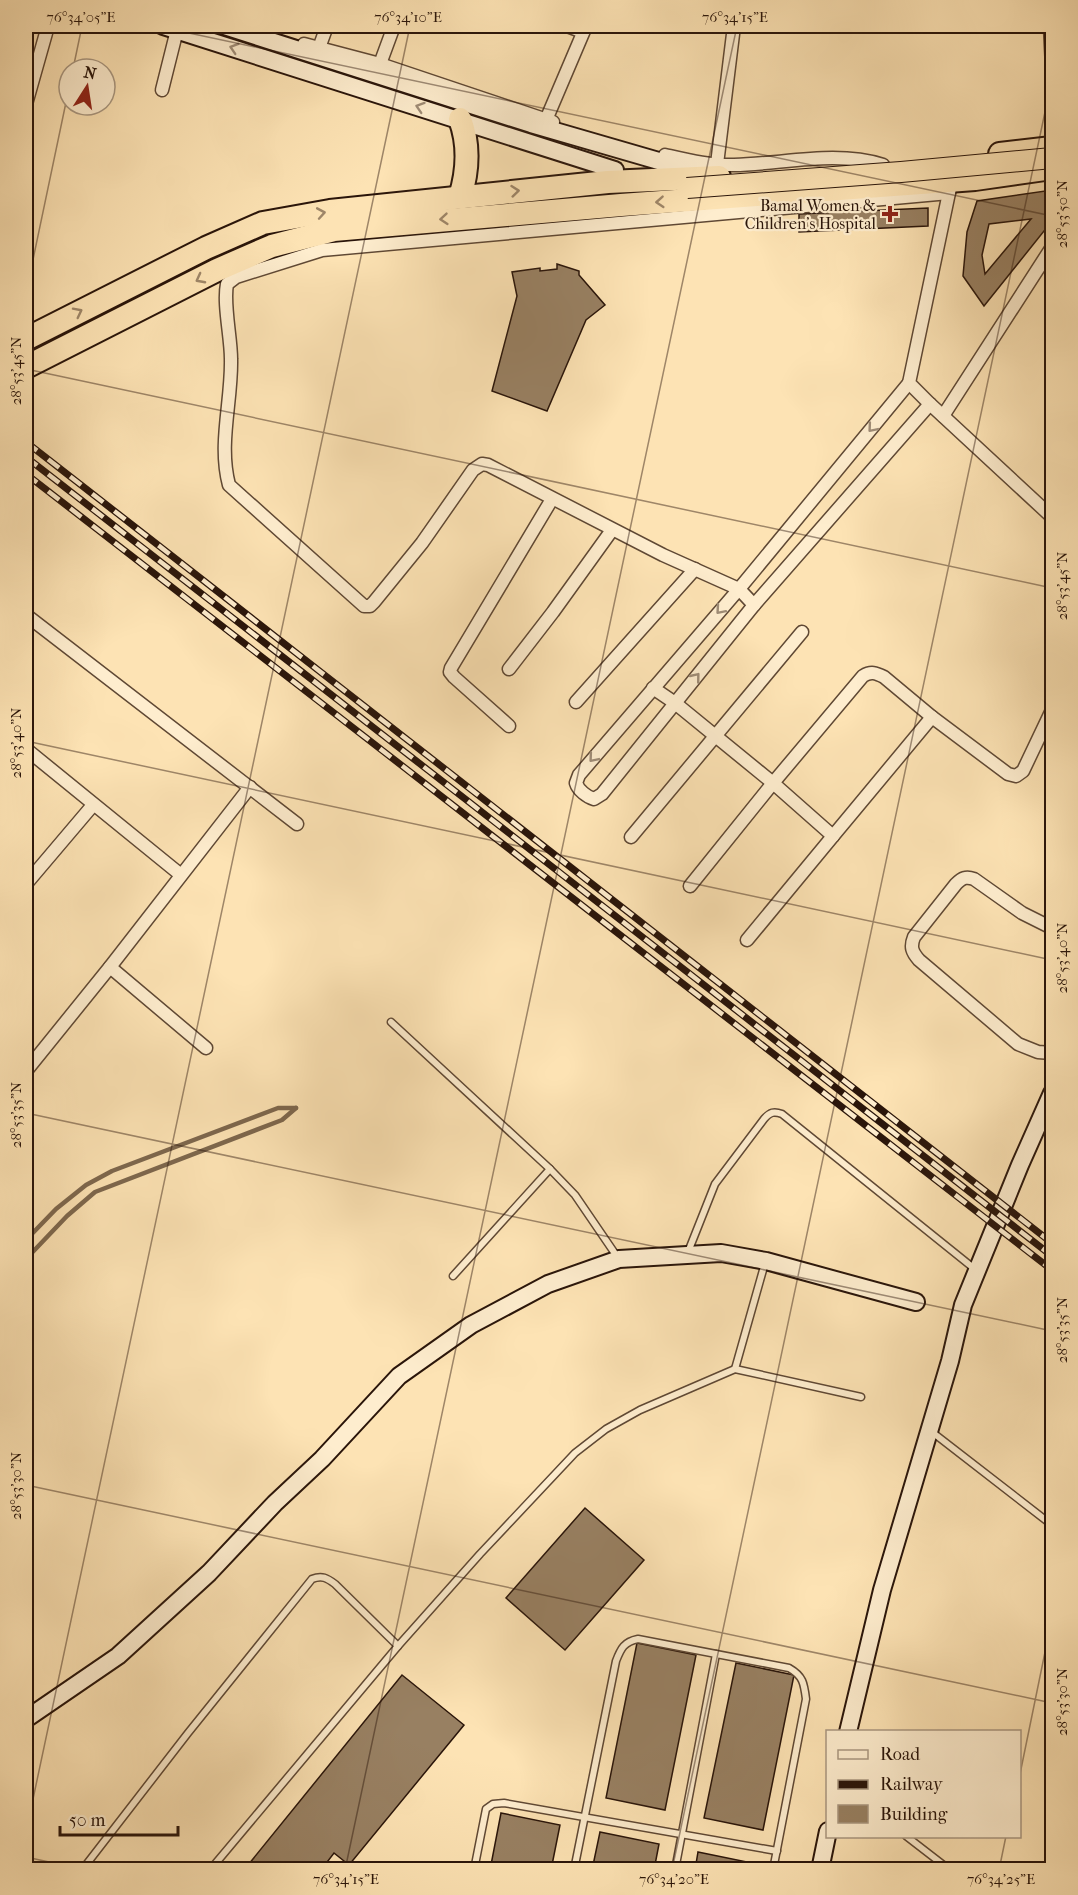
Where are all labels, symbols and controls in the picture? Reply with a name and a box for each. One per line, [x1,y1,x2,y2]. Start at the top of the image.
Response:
text: 76°34'05"E [47,8,115,26]
text: 76°34'10"E [374,8,442,26]
text: 76°34'15"E [702,8,768,26]
one-way arrow [229,43,240,55]
north arrow [57,57,117,117]
text: N [82,62,99,84]
one-way arrow [415,102,426,114]
text: 28°53'50"N [1053,179,1071,248]
one-way arrow [510,185,519,198]
one-way arrow [655,195,664,208]
place label: Bamal Women & Children's Hospital [745,196,877,233]
marker: Bamal Women & Children's Hospital [881,205,899,223]
one-way arrow [316,207,326,219]
one-way arrow [440,213,449,226]
one-way arrow [195,272,206,283]
one-way arrow [71,308,82,320]
text: 28°53'45"N [7,336,25,405]
one-way arrow [868,421,879,432]
text: 28°53'45"N [1053,551,1071,620]
one-way arrow [717,603,728,614]
one-way arrow [689,673,700,684]
text: 28°53'40"N [7,707,25,778]
one-way arrow [590,751,601,762]
text: 28°53'40"N [1053,922,1071,993]
text: 28°53'35"N [7,1081,25,1148]
text: 28°53'35"N [1053,1296,1071,1363]
text: 28°53'30"N [7,1451,25,1520]
text: 28°53'30"N [1053,1667,1071,1736]
legend [826,1730,1021,1838]
text: Road [880,1744,920,1765]
text: Railway [880,1774,944,1795]
scale bar [60,1799,178,1837]
text: Building [880,1804,948,1825]
text: 50 m [69,1810,106,1831]
text: 76°34'15"E [313,1870,379,1888]
text: 76°34'20"E [639,1870,709,1888]
text: 76°34'25"E [967,1870,1035,1888]

